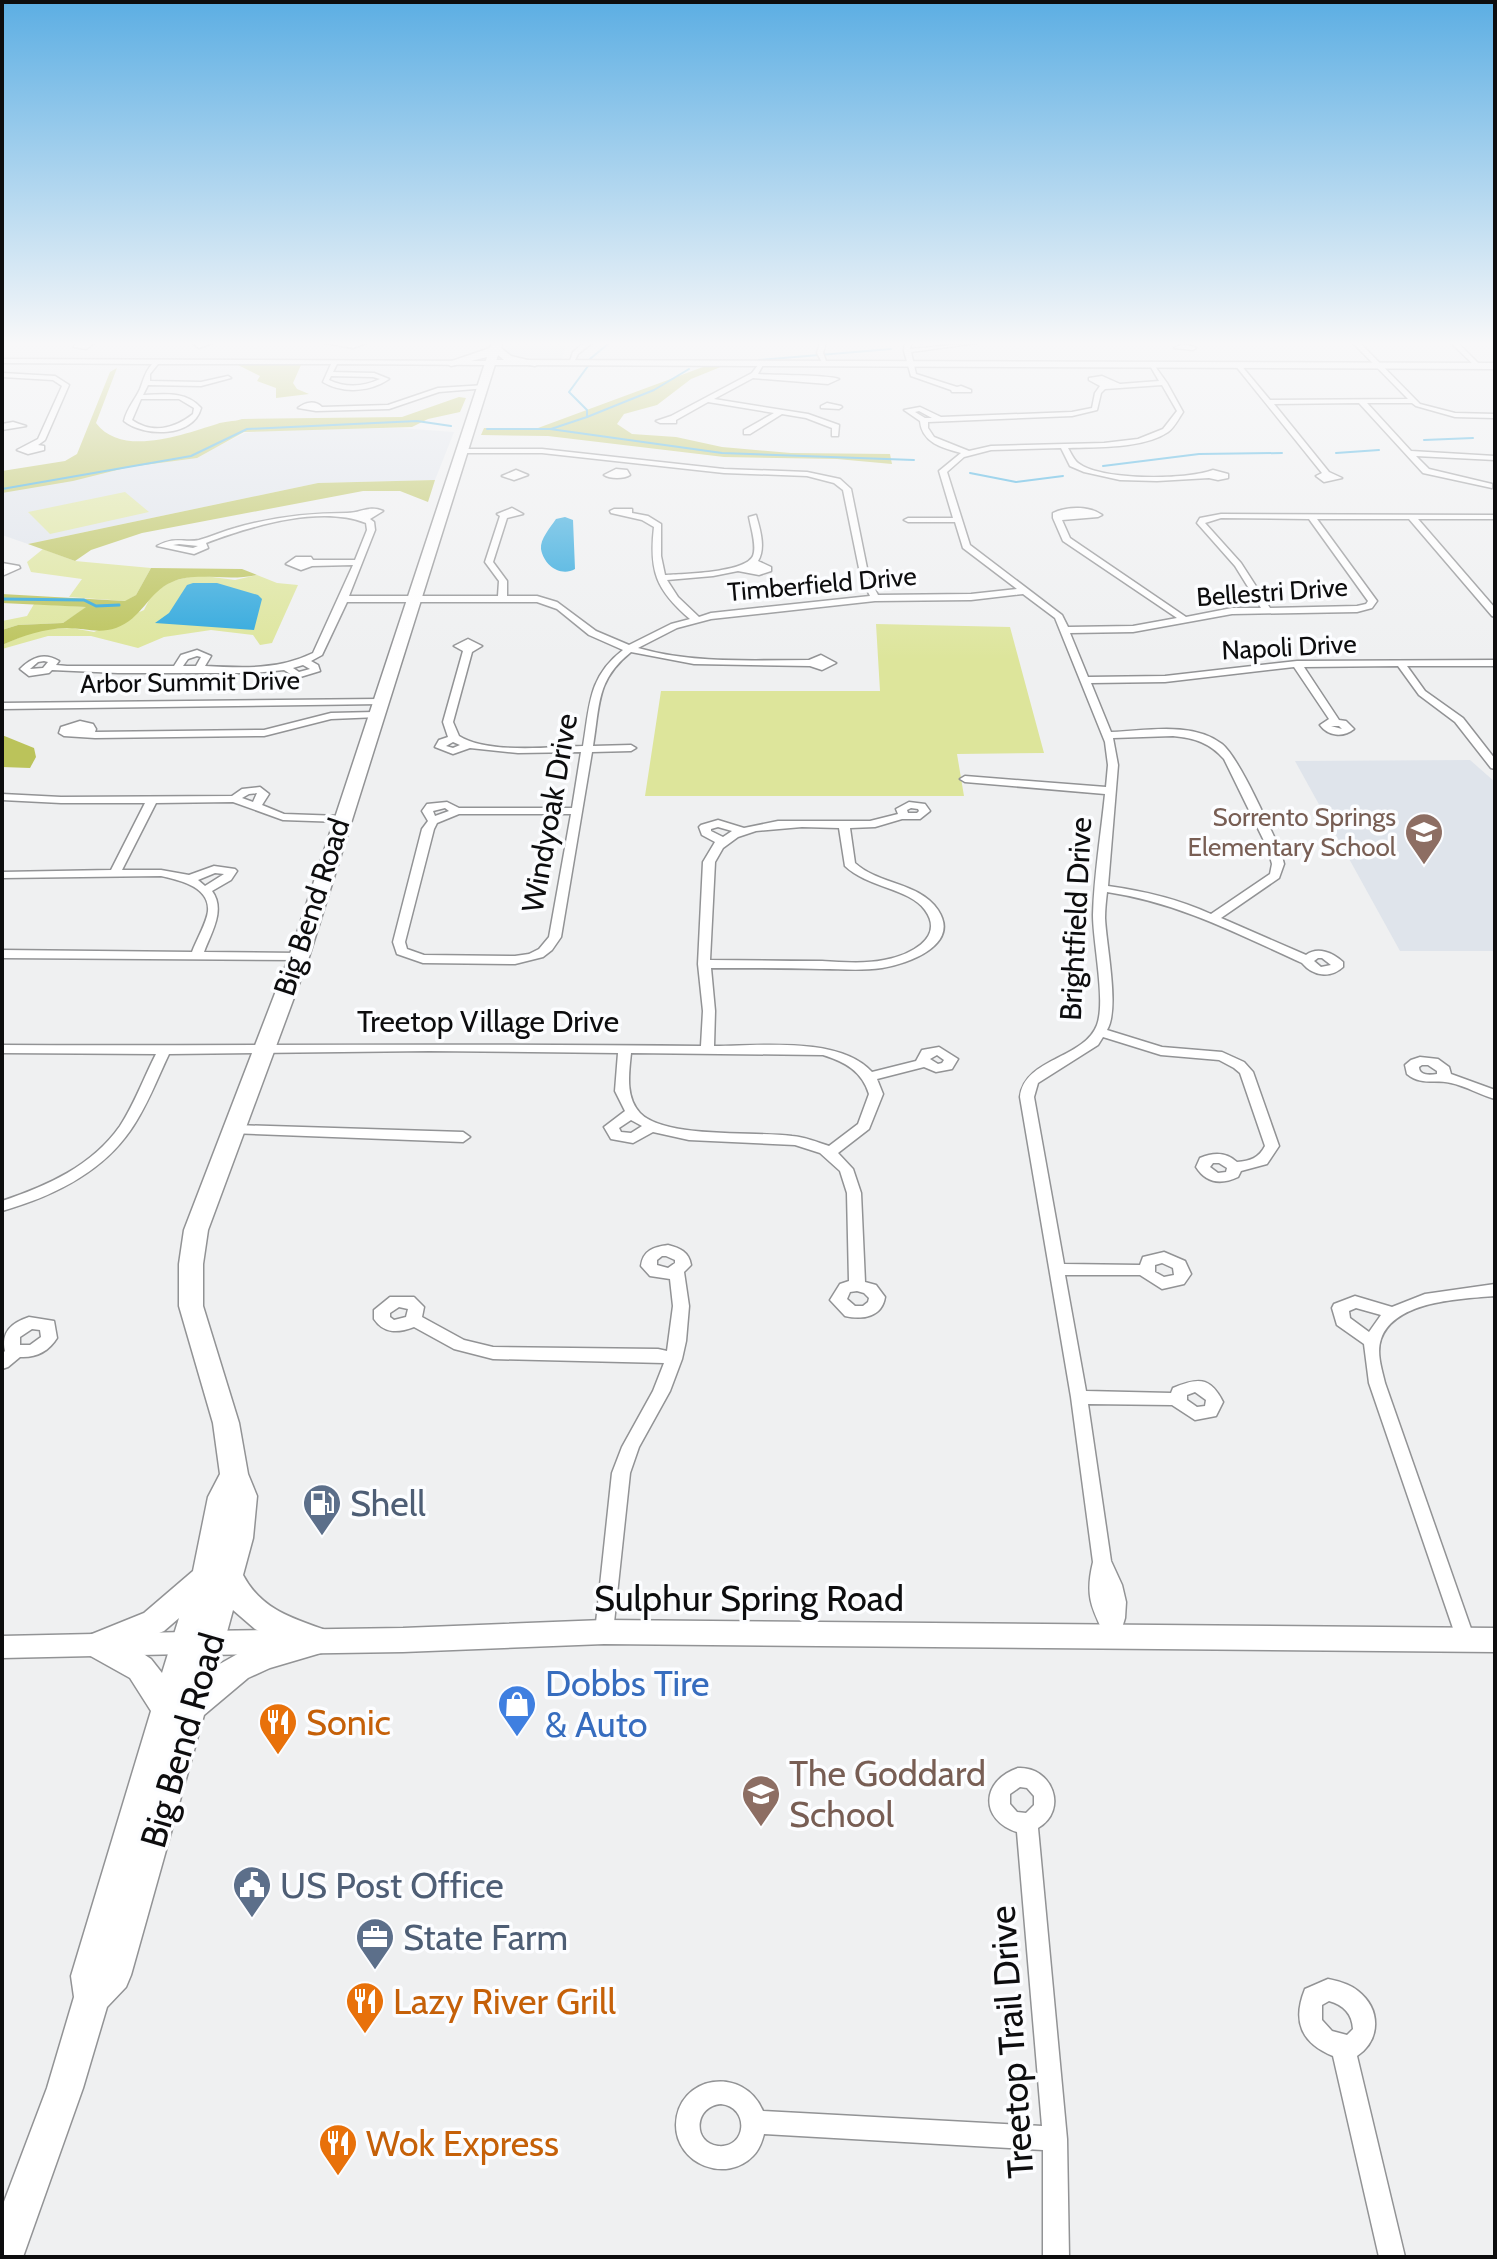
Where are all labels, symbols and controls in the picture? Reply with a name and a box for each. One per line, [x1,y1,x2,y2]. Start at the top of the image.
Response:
street label: Timberfield Drive [726,560,918,608]
street label: Bellestri Drive [1195,571,1349,613]
street label: Napoli Drive [1221,627,1357,667]
street label: Arbor Summit Drive [80,664,300,700]
street label: Windyoak Drive [514,711,585,915]
place label: Sorrento Springs Elementary School [1188,801,1396,863]
school or university icon: Sorrento Springs Elementary School [1403,811,1445,866]
street label: Big Bend Road [265,813,358,1000]
street label: Brightfield Drive [1052,816,1099,1022]
street label: Treetop Village Drive [357,1003,619,1040]
place label: Shell [350,1481,426,1525]
fuel station icon: Shell [301,1482,343,1537]
street label: Sulphur Spring Road [594,1576,904,1620]
street label: Big Bend Road [130,1628,234,1852]
place label: Dobbs Tire & Auto [545,1661,710,1746]
shop icon: Dobbs Tire & Auto [496,1683,538,1738]
place label: Sonic [306,1700,391,1744]
restaurant icon: Sonic [257,1701,299,1756]
place label: The Goddard School [789,1751,986,1836]
school or university icon: The Goddard School [740,1773,782,1828]
place label: US Post Office [280,1863,504,1907]
public building icon: US Post Office [231,1864,273,1919]
street label: Treetop Trail Drive [980,1904,1042,2180]
place label: State Farm [403,1915,568,1959]
office icon: State Farm [354,1916,396,1971]
place label: Lazy River Grill [393,1979,616,2023]
restaurant icon: Lazy River Grill [344,1980,386,2035]
place label: Wok Express [366,2121,559,2165]
restaurant icon: Wok Express [317,2122,359,2177]

